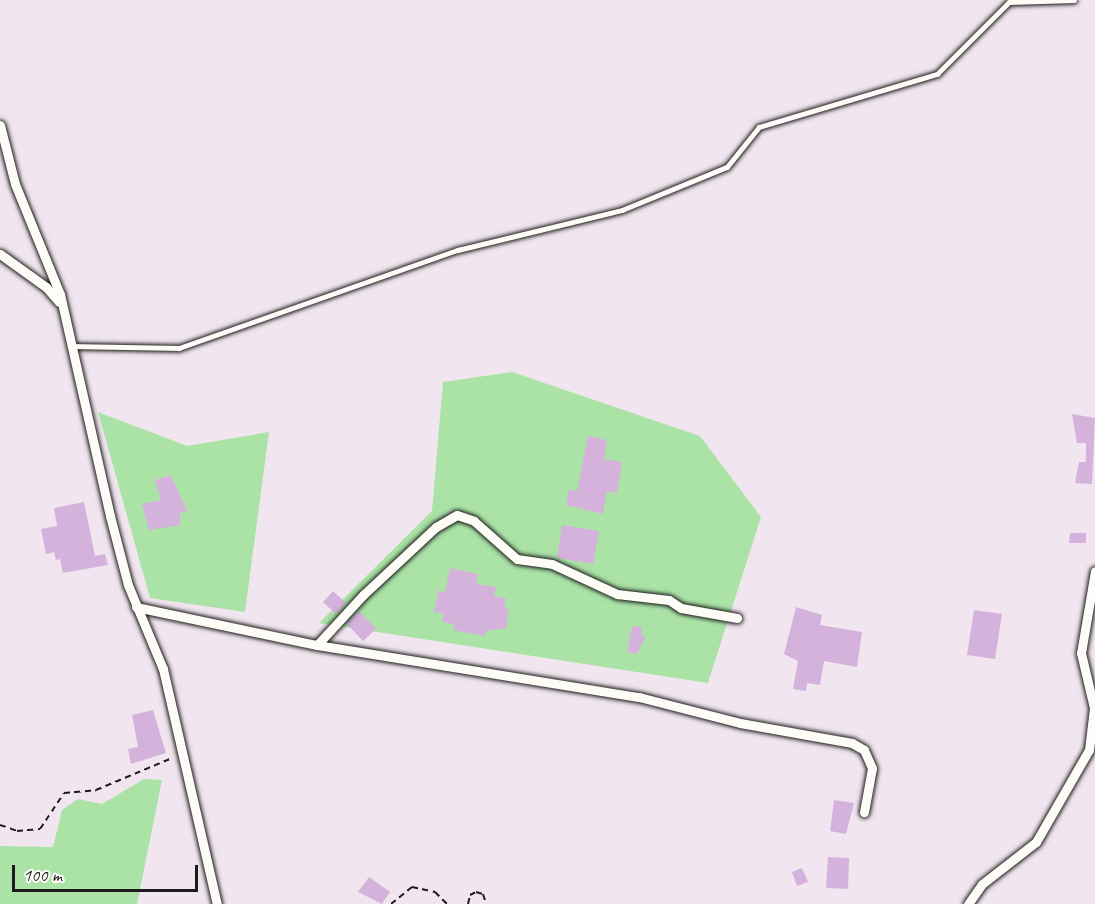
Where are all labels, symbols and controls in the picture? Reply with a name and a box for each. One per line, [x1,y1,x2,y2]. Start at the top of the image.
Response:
scale bar [15,853,201,891]
text: 100 m [23,864,62,886]

